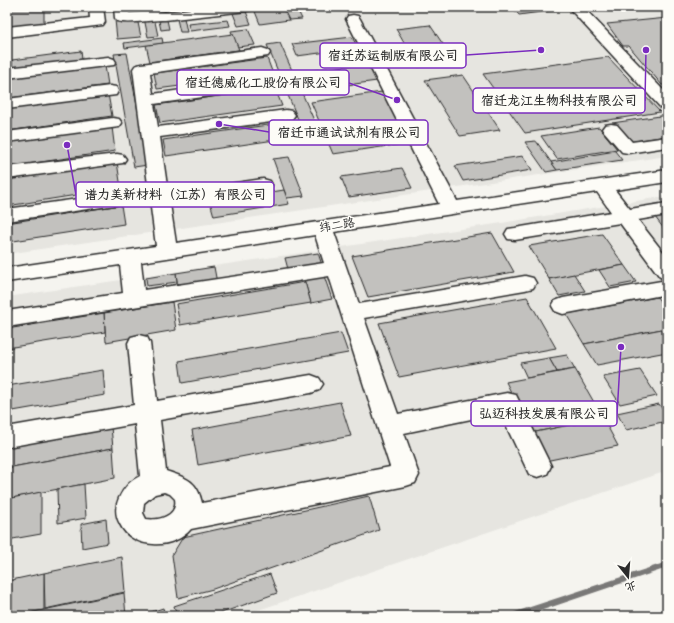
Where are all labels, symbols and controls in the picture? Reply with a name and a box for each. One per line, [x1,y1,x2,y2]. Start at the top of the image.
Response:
callout: 宿迁苏运制版有限公司 [320,43,466,68]
text: 宿迁苏运制版有限公司 [328,48,458,63]
callout: 宿迁德威化工股份有限公司 [177,70,349,95]
text: 宿迁德威化工股份有限公司 [185,75,341,90]
callout: 宿迁龙江生物科技有限公司 [473,88,645,113]
text: 宿迁龙江生物科技有限公司 [481,93,637,108]
callout: 宿迁市通试试剂有限公司 [269,120,428,145]
text: 宿迁市通试试剂有限公司 [277,125,421,140]
callout: 谱力美新材料（江苏）有限公司 [76,182,274,207]
text: 谱力美新材料（江苏）有限公司 [84,187,266,202]
street label: 纬二路 [318,215,356,235]
callout: 弘迈科技发展有限公司 [471,401,617,426]
text: 弘迈科技发展有限公司 [479,406,609,421]
north arrow [608,557,648,597]
text: 北 [624,578,638,594]

